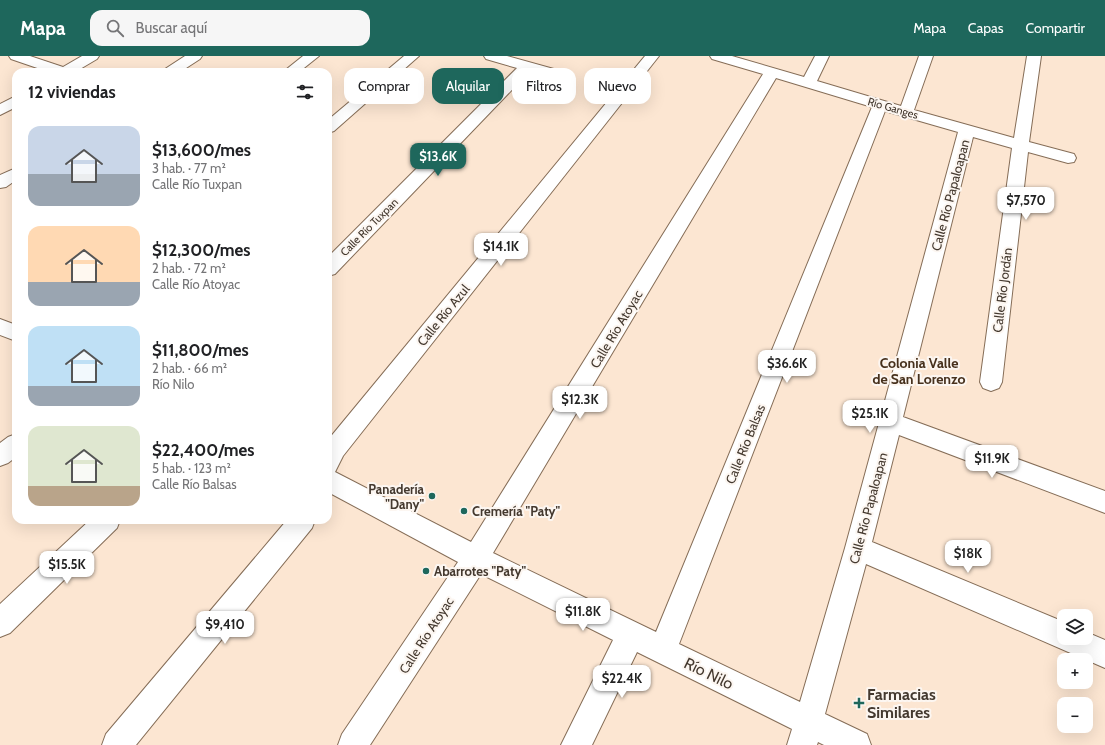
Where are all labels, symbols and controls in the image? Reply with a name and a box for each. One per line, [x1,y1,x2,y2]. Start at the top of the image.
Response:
search box [90,10,370,46]
text: Mapa [20,17,66,40]
icon: search [104,17,126,39]
text: Buscar aquí [136,19,207,37]
text: Mapa [913,19,946,37]
text: Capas [968,19,1004,37]
text: Compartir [1026,19,1085,37]
chip: Comprar [344,68,424,104]
chip: Alquilar [432,68,504,104]
chip: Filtros [512,68,576,104]
chip: Nuevo [584,68,651,104]
icon: filters [294,81,316,103]
text: 12 viviendas [28,82,116,102]
street label: Río Ganges [866,94,920,122]
street label: Calle Río Papaloapan [927,138,973,252]
text: $13,600/mes [152,140,251,160]
icon: home [60,142,108,190]
pin: $13.6K [405,143,471,177]
text: $13.6K [419,148,457,164]
text: 3 hab. · 77 m² [152,160,226,176]
text: Calle Río Tuxpan [152,176,242,192]
pin: $7,570 [993,187,1059,221]
text: $7,570 [1006,192,1046,208]
street label: Calle Río Tuxpan [337,195,401,259]
pin: $14.1K [468,233,534,267]
text: $14.1K [483,238,519,254]
text: $12,300/mes [152,240,250,260]
icon: home [60,242,108,290]
street label: Calle Río Jordán [989,247,1015,333]
text: 2 hab. · 72 m² [152,260,226,276]
text: Calle Río Atoyac [152,276,240,292]
street label: Calle Río Azul [413,281,473,349]
street label: Calle Río Atoyac [586,287,646,371]
text: $11,800/mes [152,340,249,360]
icon: home [60,342,108,390]
pin: $36.6K [754,350,820,384]
district label: Colonia Valle de San Lorenzo [872,354,966,388]
text: $36.6K [767,355,807,371]
text: 2 hab. · 66 m² [152,360,227,376]
text: Río Nilo [152,376,195,392]
pin: $12.3K [547,386,613,420]
text: $12.3K [561,391,599,407]
pin: $25.1K [837,400,903,434]
street label: Calle Río Balsas [722,401,768,486]
text: $25.1K [852,405,889,421]
text: $22,400/mes [152,440,255,460]
icon: home [60,442,108,490]
pin: $11.9K [959,445,1025,479]
text: $11.9K [974,450,1010,466]
street label: Calle Río Papaloapan [845,451,891,565]
text: 5 hab. · 123 m² [152,460,231,476]
text: Calle Río Balsas [152,476,237,492]
place label: Panadería "Dany" [368,481,425,512]
marker: Panadería "Dany" [427,491,437,501]
place label: Cremería "Paty" [472,503,561,519]
marker: Cremería "Paty" [459,506,469,516]
pin: $18K [944,540,992,574]
text: $18K [954,545,982,561]
pin: $15.5K [34,551,100,585]
text: $15.5K [48,556,86,572]
place label: Abarrotes "Paty" [434,563,526,579]
marker: Abarrotes "Paty" [421,566,431,576]
street label: Calle Río Atoyac [395,594,457,676]
pin: $11.8K [550,598,616,632]
text: $11.8K [565,603,601,619]
map controls [1057,609,1093,733]
button: layers [1057,609,1093,645]
pin: $9,410 [192,611,258,645]
text: $9,410 [205,616,245,632]
street label: Río Nilo [681,653,737,694]
button: + [1057,653,1093,689]
pin: $22.4K [589,665,655,699]
text: $22.4K [602,670,642,686]
place label: Farmacias Similares [867,685,936,722]
button: − [1057,697,1093,733]
marker: Farmacias Similares [854,698,864,708]

